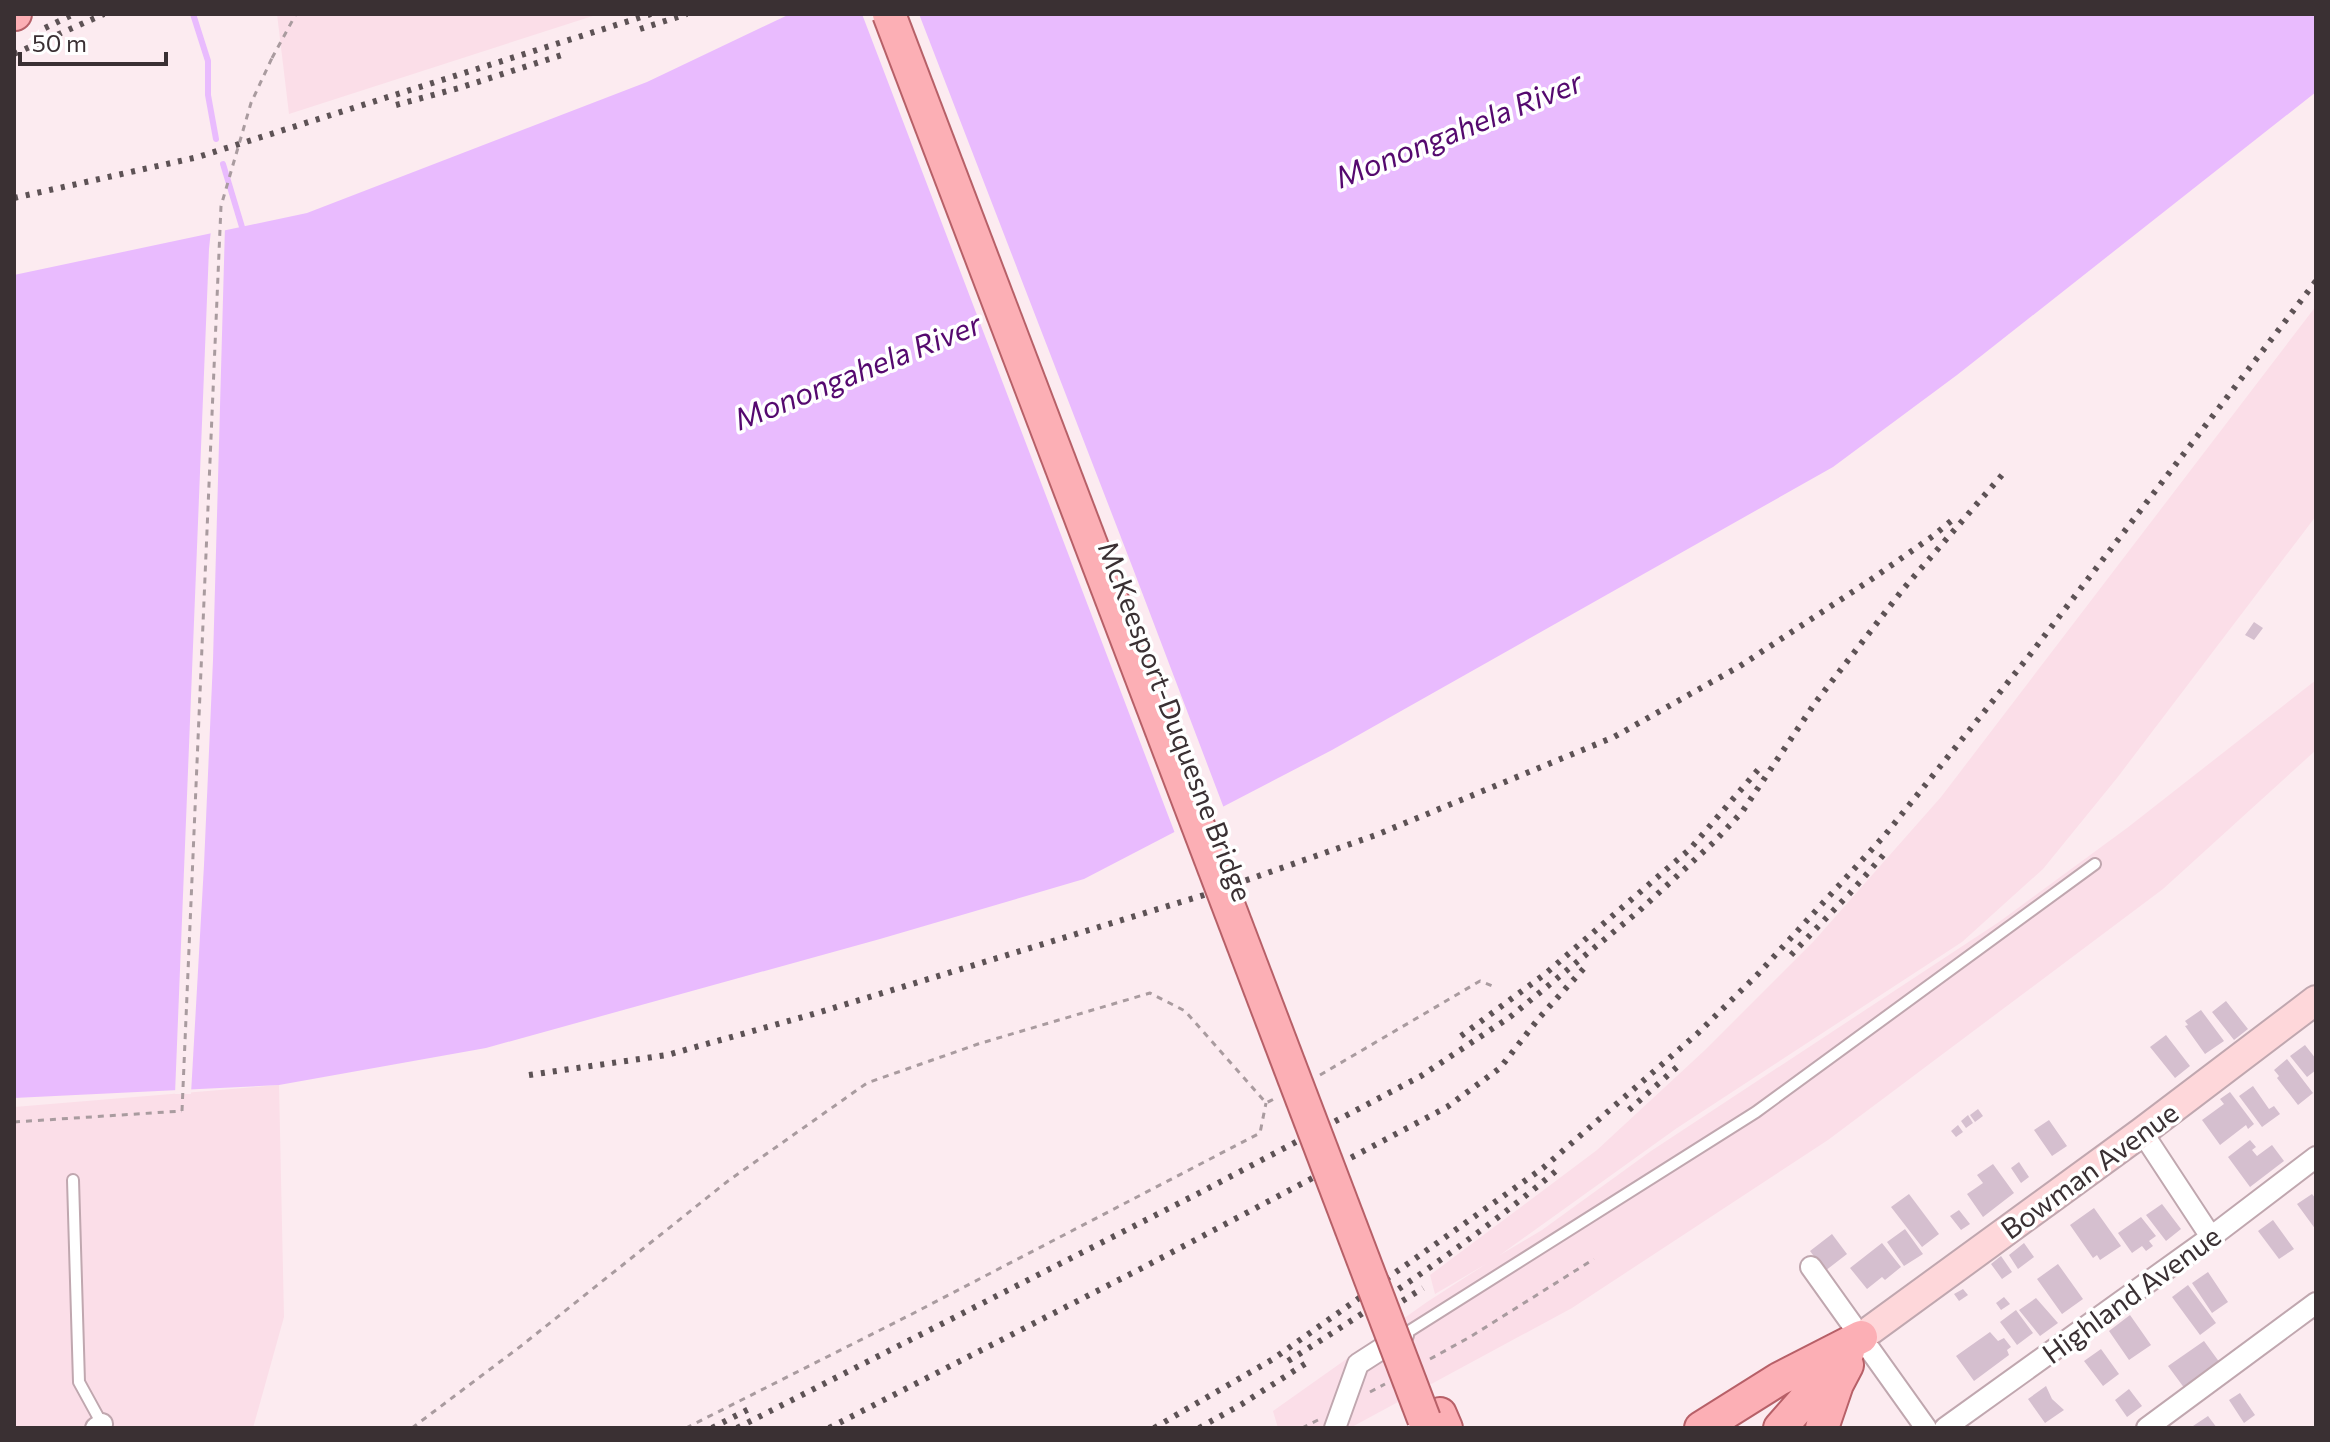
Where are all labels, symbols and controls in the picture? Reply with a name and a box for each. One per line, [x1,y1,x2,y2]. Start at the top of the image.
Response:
scale bar [20,16,166,66]
text: 50 m [32,28,87,57]
water label: Monongahela River [1329,61,1588,194]
water label: Monongahela River [728,303,987,436]
street label: McKeesport-Duquesne Bridge [1092,536,1260,906]
street label: Bowman Avenue [1994,1094,2184,1246]
street label: Highland Avenue [2035,1218,2227,1370]

